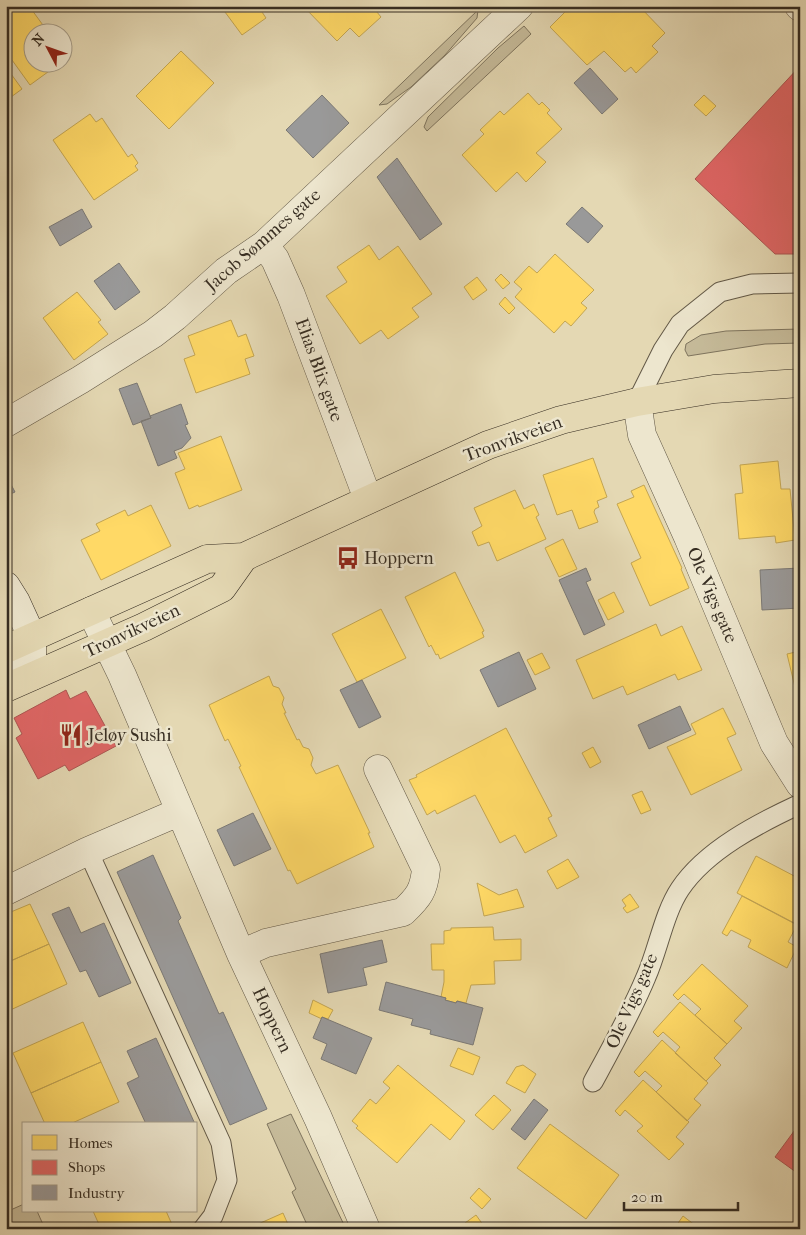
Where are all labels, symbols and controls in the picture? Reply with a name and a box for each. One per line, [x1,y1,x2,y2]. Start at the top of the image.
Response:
north arrow [22,22,72,72]
text: N [29,30,49,49]
street label: Jacob Sømmes gate [200,184,325,297]
street label: Elias Blix gate [291,315,347,425]
street label: Tronvikveien [461,411,566,467]
street label: Ole Vigs gate [682,544,742,646]
bus stop icon: Hoppern [335,545,361,571]
place label: Hoppern [364,548,434,569]
street label: Tronvikveien [81,599,184,662]
restaurant icon: Jeløy Sushi [58,722,84,748]
place label: Jeløy Sushi [86,725,172,746]
street label: Ole Vigs gate [602,950,662,1052]
street label: Hoppern [248,984,296,1057]
legend [22,1122,198,1212]
text: Homes [68,1134,113,1152]
text: Shops [68,1158,106,1176]
scale bar [624,1180,737,1212]
text: Industry [68,1184,125,1202]
text: 20 m [631,1188,663,1206]

